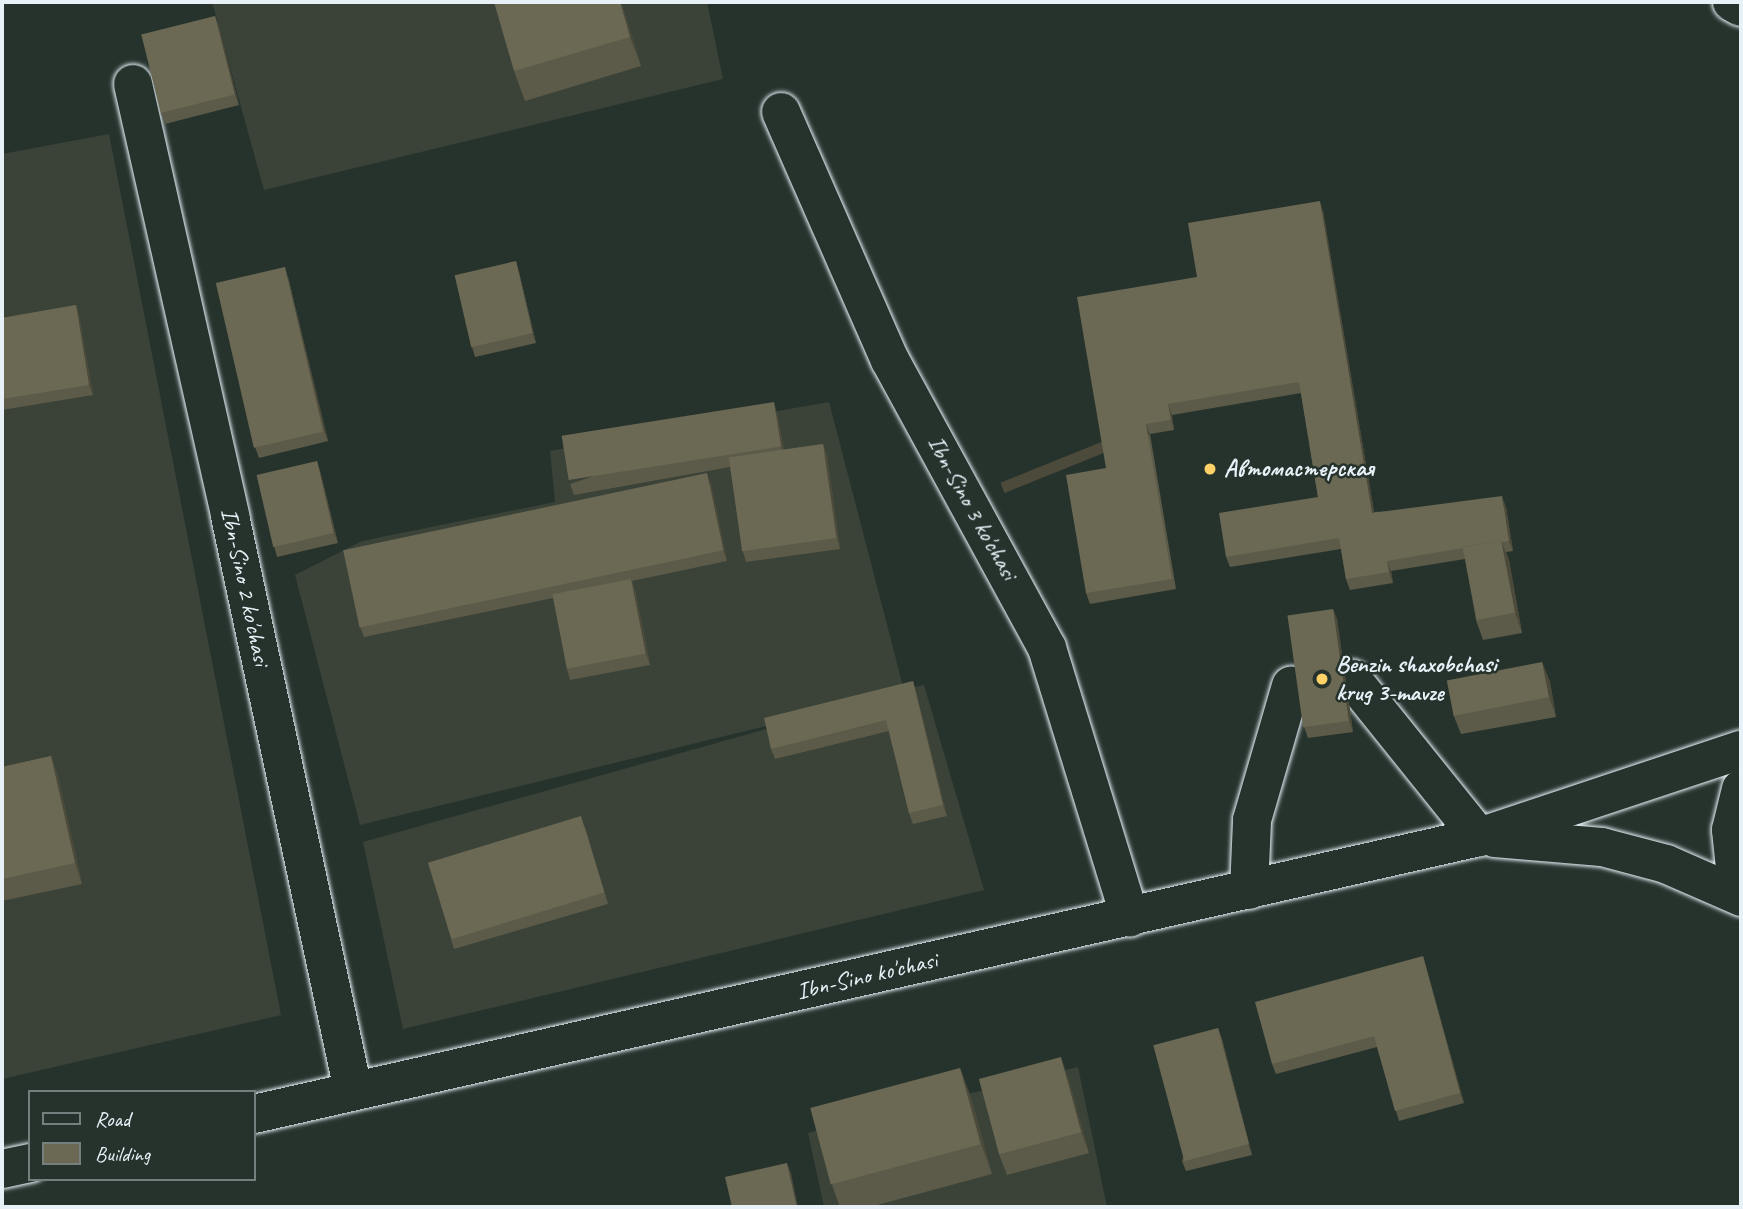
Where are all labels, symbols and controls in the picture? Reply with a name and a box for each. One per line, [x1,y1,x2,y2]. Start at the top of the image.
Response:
street label: Ibn-Sino 3 ko'chasi [921,431,1023,585]
place label: Автомастерская [1224,455,1374,483]
marker: Автомастерская [1202,461,1218,477]
street label: Ibn-Sino 2 ko'chasi [214,506,276,668]
place label: Benzin shaxobchasi krug 3-mavze [1336,651,1497,707]
marker: Benzin shaxobchasi krug 3-mavze [1314,671,1330,687]
street label: Ibn-Sino ko'chasi [794,946,940,1006]
legend [28,1090,256,1181]
text: Road [95,1106,130,1132]
text: Building [95,1141,150,1167]

